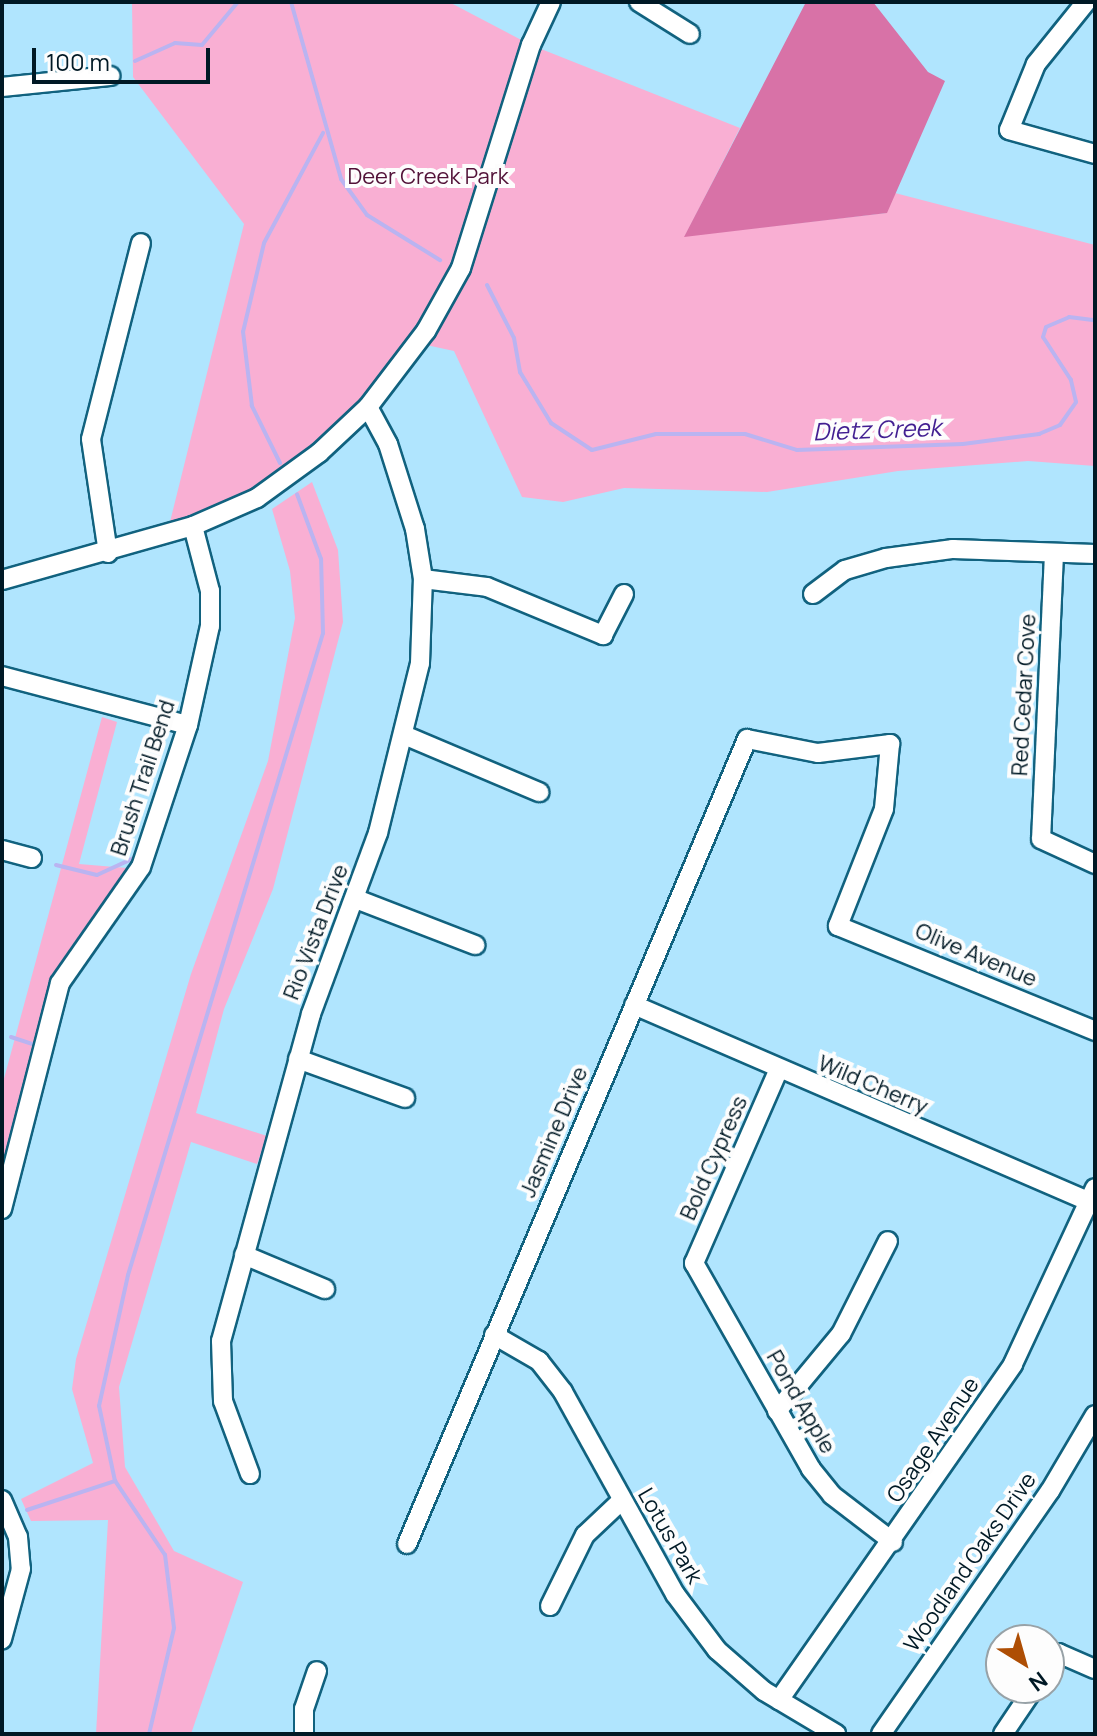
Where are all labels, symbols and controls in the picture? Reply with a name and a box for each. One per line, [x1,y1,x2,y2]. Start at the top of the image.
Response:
scale bar [36,32,214,82]
text: 100 m [46,45,110,78]
park label: Deer Creek Park [347,164,509,190]
water label: Dietz Creek [812,412,942,446]
street label: Red Cedar Cove [1007,613,1041,777]
street label: Brush Trail Bend [105,697,181,859]
street label: Rio Vista Drive [278,861,354,1003]
street label: Olive Avenue [911,918,1041,992]
street label: Wild Cherry [814,1050,932,1120]
street label: Jasmine Drive [515,1063,593,1201]
street label: Bold Cypress [675,1092,753,1224]
street label: Pond Apple [761,1346,841,1458]
street label: Osage Avenue [881,1372,985,1508]
street label: Woodland Oaks Drive [898,1467,1042,1657]
street label: Lotus Park [632,1484,708,1588]
north arrow [985,1624,1065,1704]
text: N [1023,1665,1054,1698]

